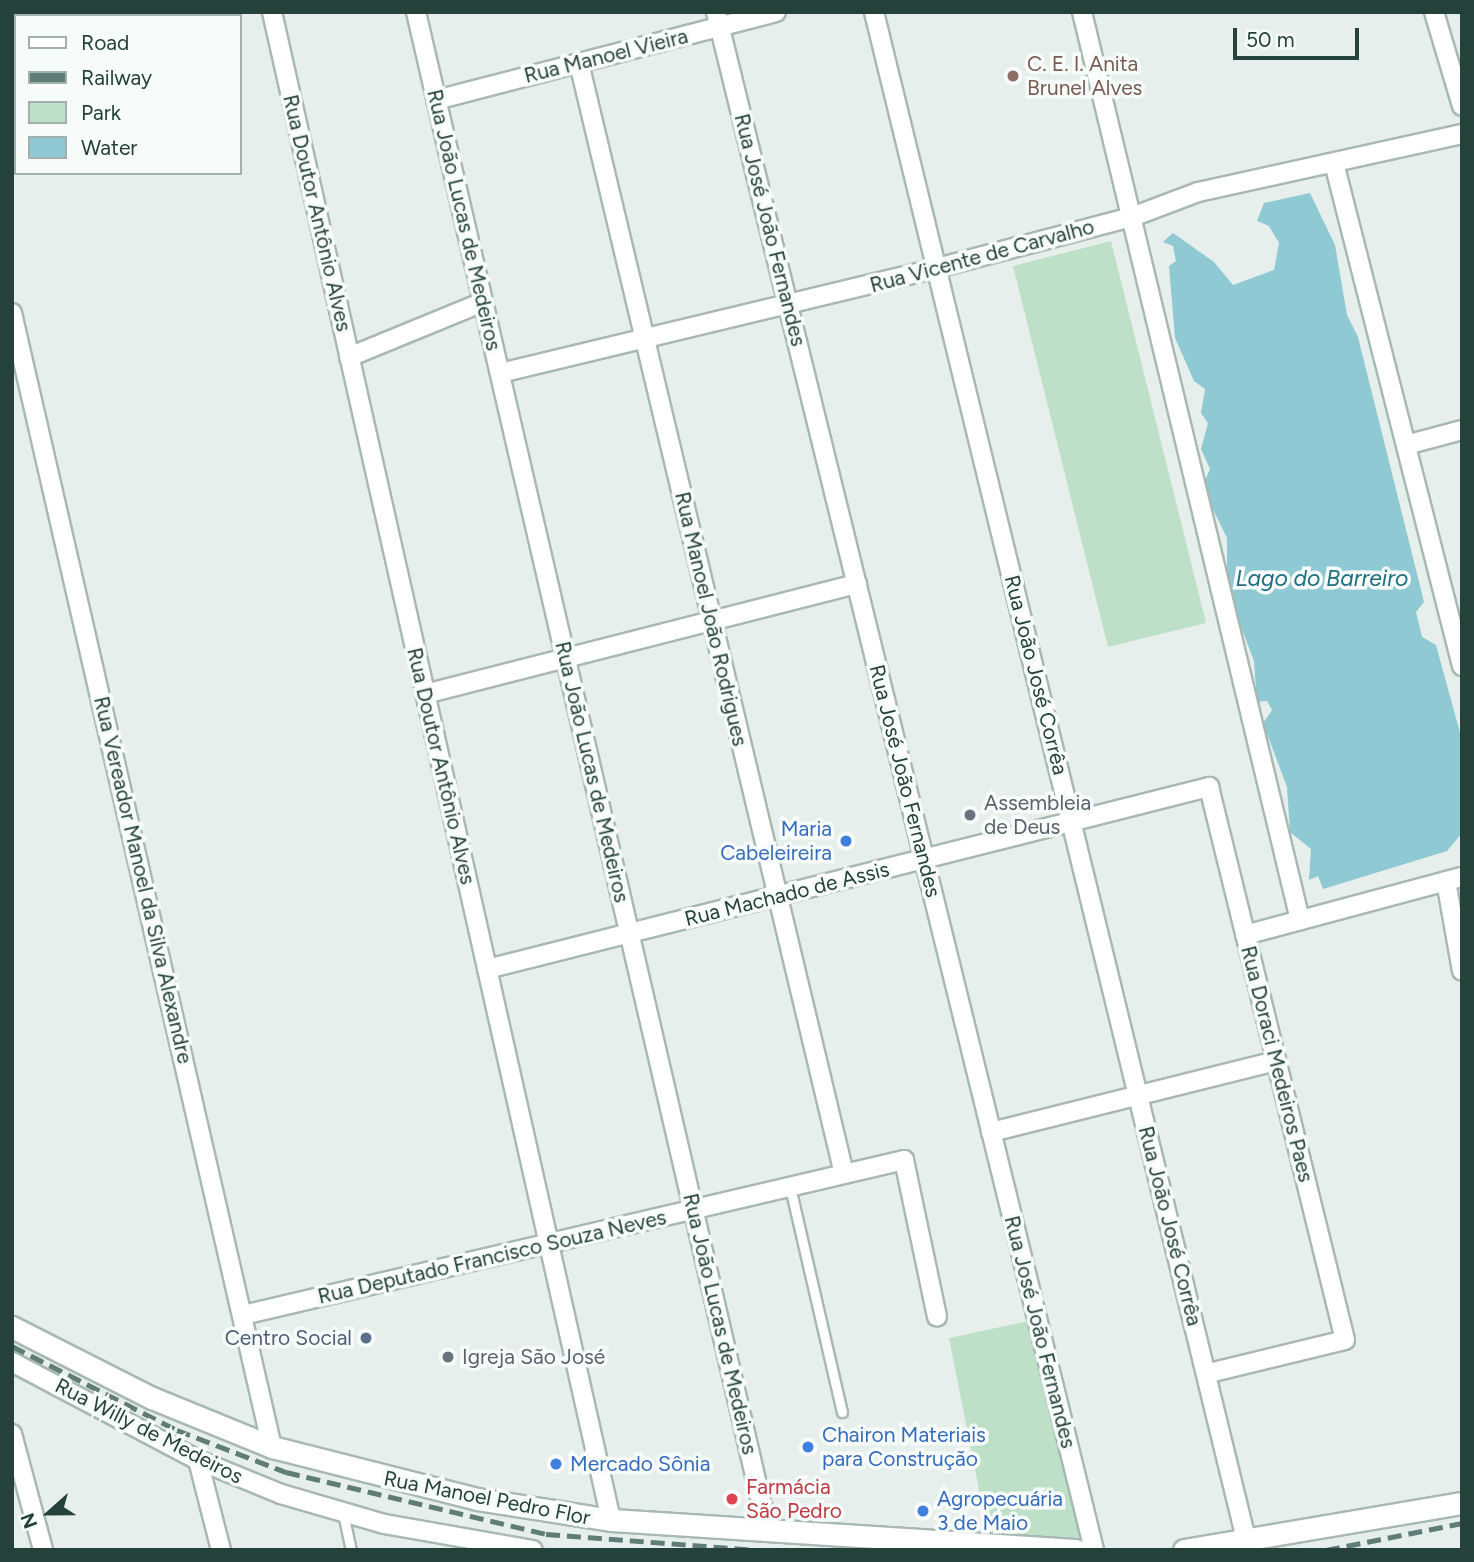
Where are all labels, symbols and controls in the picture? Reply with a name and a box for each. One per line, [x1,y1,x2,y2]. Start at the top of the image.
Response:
legend [14,14,242,175]
scale bar [1236,14,1362,58]
street label: Rua Manoel Vieira [521,23,691,89]
text: 50 m [1246,27,1295,52]
text: Road [81,30,129,55]
place label: C. E. I. Anita Brunel Alves [1027,51,1142,101]
text: Railway [81,65,152,90]
marker: C. E. I. Anita Brunel Alves [1005,68,1021,84]
street label: Rua João Lucas de Medeiros [422,87,506,353]
street label: Rua Doutor Antônio Alves [277,92,357,334]
text: Park [81,100,121,125]
street label: Rua José João Fernandes [729,111,811,349]
text: Water [81,135,137,160]
street label: Rua Vicente de Carvalho [867,214,1097,298]
street label: Rua Manoel João Rodrigues [669,489,753,749]
water label: Lago do Barreiro [1236,564,1408,592]
street label: Rua João José Corrêa [999,573,1073,777]
street label: Rua João Lucas de Medeiros [550,639,634,905]
street label: Rua Doutor Antônio Alves [401,645,481,887]
street label: Rua José João Fernandes [864,662,946,900]
street label: Rua Vereador Manoel da Silva Alexandre [88,694,198,1066]
place label: Assembleia de Deus [984,790,1091,840]
marker: Assembleia de Deus [962,807,978,823]
place label: Maria Cabeleireira [720,816,832,866]
marker: Maria Cabeleireira [838,833,854,849]
street label: Rua Machado de Assis [682,856,892,932]
street label: Rua Doraci Medeiros Paes [1235,943,1319,1185]
street label: Rua João José Corrêa [1133,1124,1207,1328]
street label: Rua João Lucas de Medeiros [678,1191,762,1457]
street label: Rua Deputado Francisco Souza Neves [315,1205,669,1309]
street label: Rua José João Fernandes [999,1213,1081,1451]
place label: Centro Social [225,1325,352,1351]
marker: Centro Social [358,1330,374,1346]
place label: Igreja São José [462,1344,605,1370]
marker: Igreja São José [440,1349,456,1365]
street label: Rua Willy de Medeiros [51,1373,247,1489]
place label: Chairon Materiais para Construção [822,1422,986,1472]
marker: Chairon Materiais para Construção [800,1439,816,1455]
place label: Mercado Sônia [570,1451,710,1477]
marker: Mercado Sônia [548,1456,564,1472]
street label: Rua Manoel Pedro Flor [382,1466,592,1530]
place label: Farmácia São Pedro [746,1474,842,1524]
north arrow [14,1478,84,1548]
place label: Agropecuária 3 de Maio [937,1486,1063,1536]
marker: Farmácia São Pedro [724,1491,740,1507]
marker: Agropecuária 3 de Maio [915,1503,931,1519]
text: N [16,1510,42,1532]

